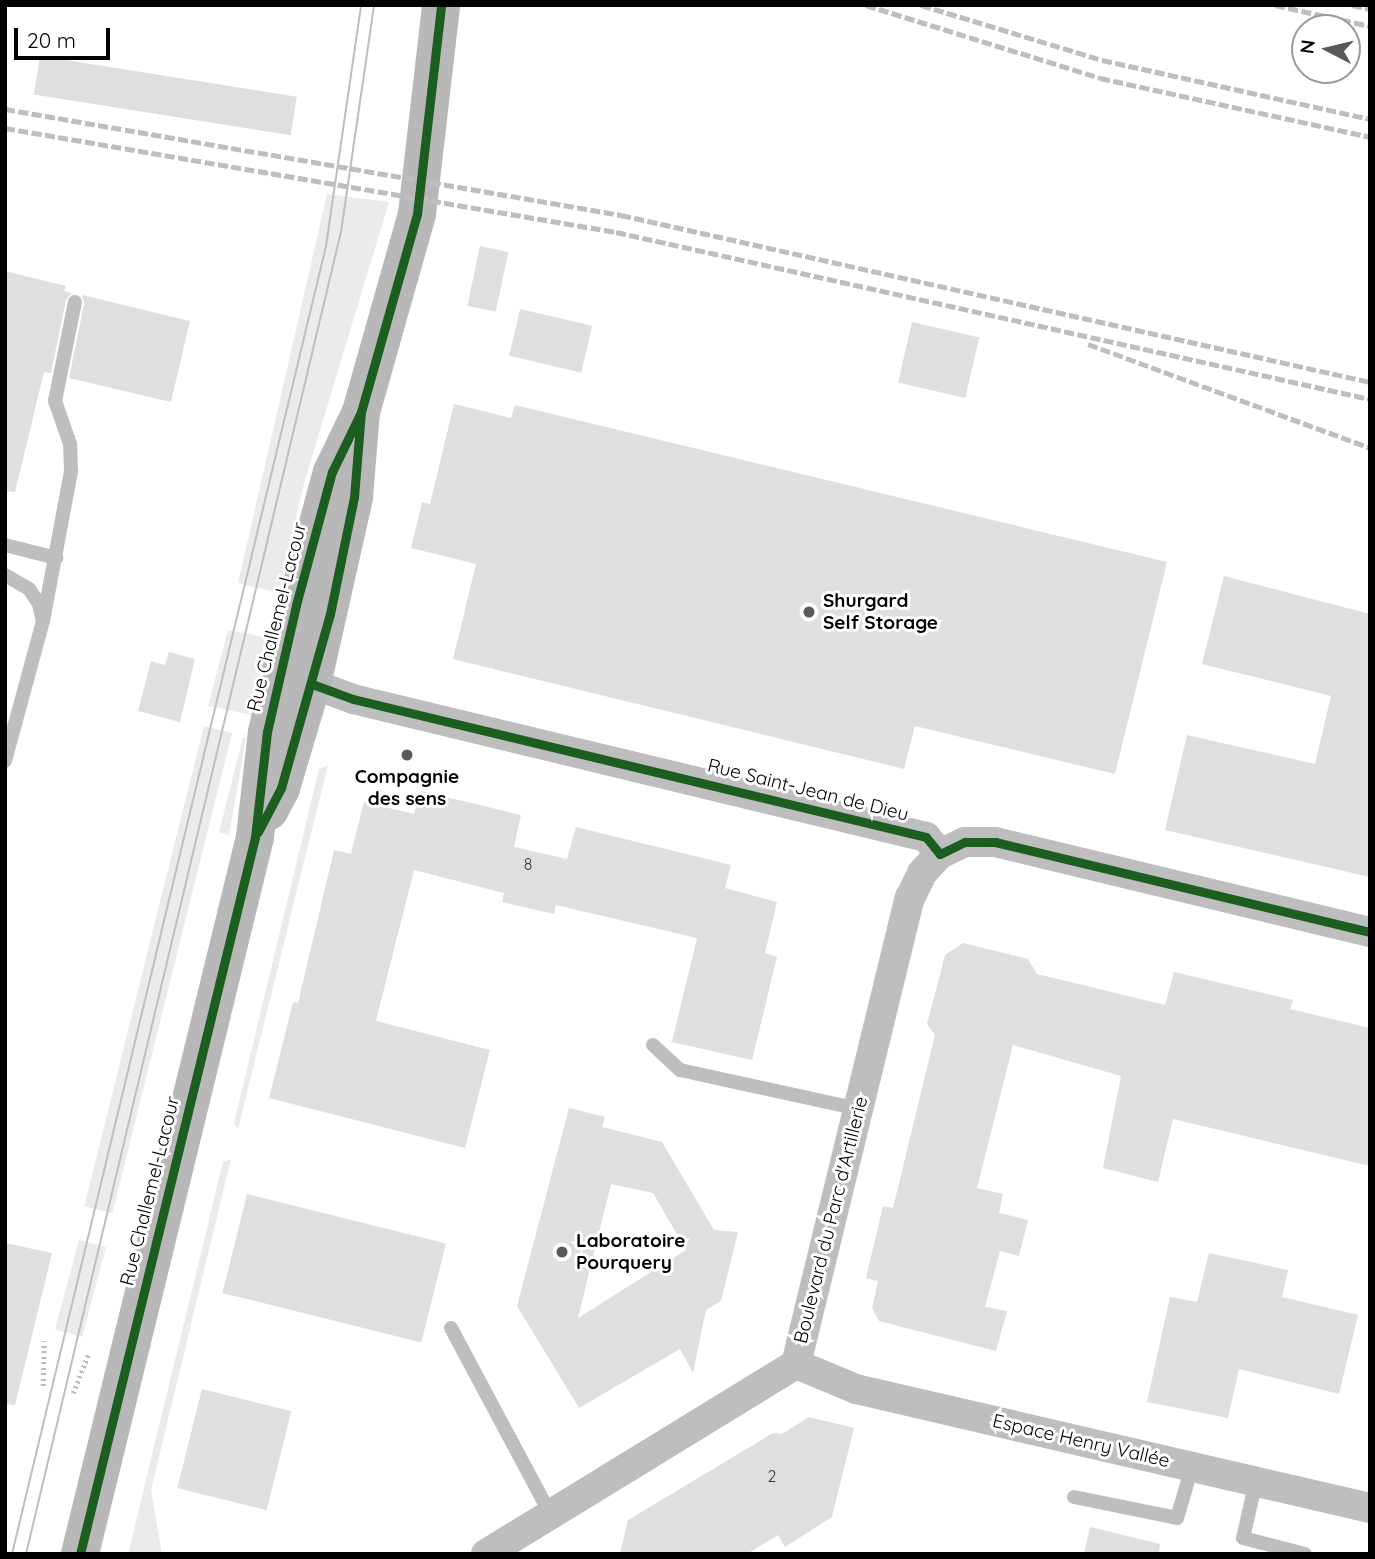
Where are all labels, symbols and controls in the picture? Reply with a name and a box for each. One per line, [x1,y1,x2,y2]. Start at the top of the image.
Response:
scale bar [18,14,114,58]
north arrow [1291,14,1361,84]
text: 20 m [27,27,76,53]
text: N [1294,38,1320,55]
street label: Rue Challemel-Lacour [242,520,312,714]
place label: Shurgard Self Storage [823,590,938,634]
marker: Shurgard Self Storage [801,604,817,620]
marker: Compagnie des sens [399,747,415,763]
street label: Rue Saint-Jean de Dieu [705,754,911,826]
place label: Compagnie des sens [355,766,459,810]
house number: 8 [524,854,532,874]
street label: Rue Challemel-Lacour [115,1094,185,1288]
street label: Boulevard du Parc d'Artillerie [789,1094,873,1346]
place label: Laboratoire Pourquery [576,1230,685,1274]
marker: Laboratoire Pourquery [554,1244,570,1260]
street label: Espace Henry Vallée [990,1410,1172,1472]
house number: 2 [768,1466,776,1486]

